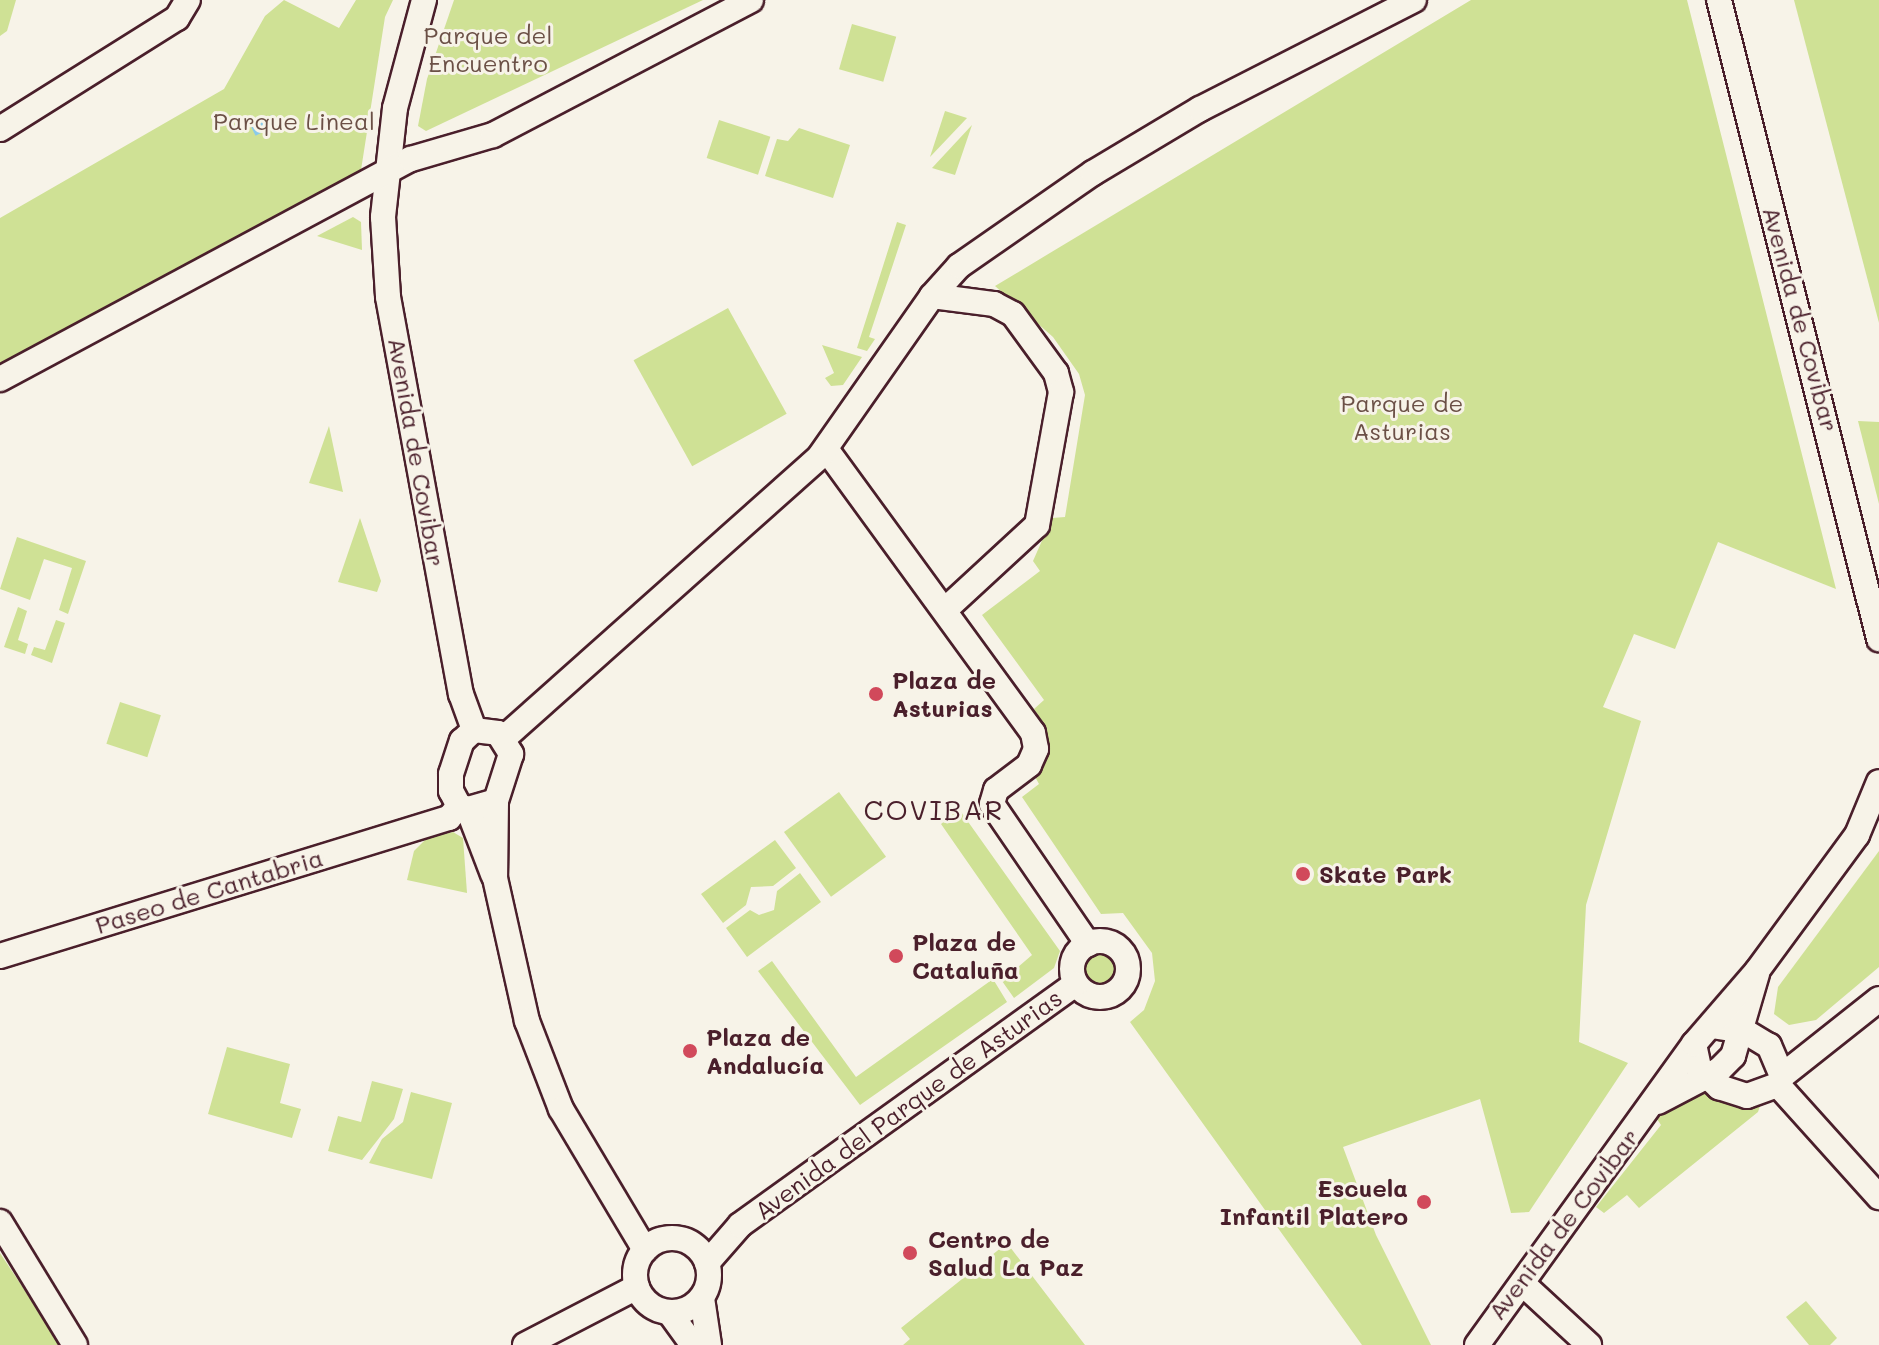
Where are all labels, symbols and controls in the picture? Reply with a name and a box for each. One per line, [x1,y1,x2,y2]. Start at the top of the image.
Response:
park label: Parque del Encuentro [424,21,552,77]
park label: Parque Lineal [213,107,375,135]
street label: Avenida de Covibar [1757,203,1845,435]
street label: Avenida de Covibar [383,335,451,569]
park label: Parque de Asturias [1341,389,1463,445]
place label: Plaza de Asturias [892,666,996,722]
marker: Plaza de Asturias [867,685,885,703]
district label: COVIBAR [863,792,1005,826]
street label: Paseo de Cantabria [92,843,326,939]
place label: Skate Park [1319,860,1452,888]
marker: Skate Park [1294,865,1312,883]
place label: Plaza de Cataluña [912,928,1019,984]
marker: Plaza de Cataluña [887,947,905,965]
street label: Avenida del Parque de Asturias [749,983,1067,1225]
place label: Plaza de Andalucía [706,1023,824,1079]
marker: Plaza de Andalucía [681,1042,699,1060]
street label: Avenida de Covibar [1482,1123,1644,1325]
place label: Escuela Infantil Platero [1220,1174,1408,1230]
marker: Escuela Infantil Platero [1415,1193,1433,1211]
place label: Centro de Salud La Paz [928,1225,1084,1281]
marker: Centro de Salud La Paz [899,1242,921,1264]

